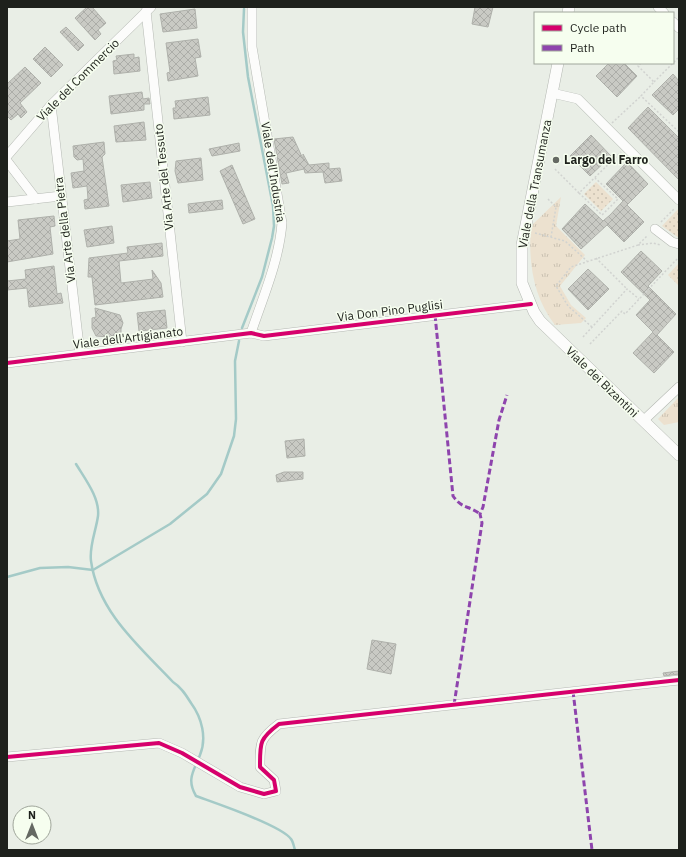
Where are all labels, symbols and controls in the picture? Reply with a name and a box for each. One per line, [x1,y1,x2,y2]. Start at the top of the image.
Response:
legend [534,12,674,64]
text: Cycle path [570,20,627,35]
street label: Viale del Commercio [33,35,122,124]
text: Path [570,40,595,55]
street label: Viale della Transumanza [515,118,554,250]
street label: Viale dell'Industria [258,121,289,224]
street label: Via Arte del Tessuto [150,123,177,231]
place label: Largo del Farro [564,152,649,167]
marker: Largo del Farro [551,155,561,165]
street label: Via Arte della Pietra [51,176,78,284]
street label: Via Don Pino Puglisi [336,297,444,324]
street label: Viale dell'Artigianato [72,323,184,352]
street label: Viale dei Bizantini [563,343,642,420]
north arrow [12,805,52,845]
text: N [28,808,36,822]

